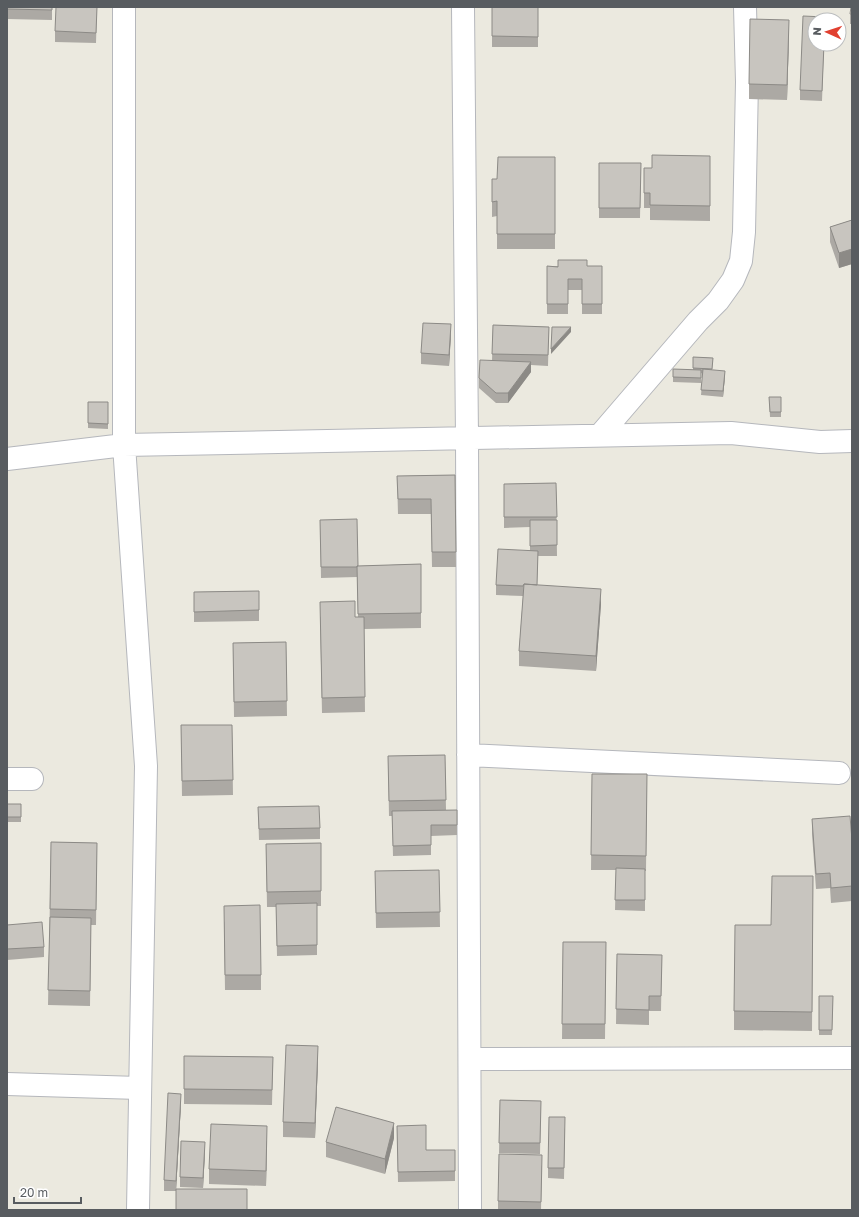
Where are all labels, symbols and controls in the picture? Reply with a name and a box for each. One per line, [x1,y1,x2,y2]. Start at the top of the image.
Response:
north arrow [807,12,847,52]
text: N [810,27,823,36]
scale bar [14,1179,81,1205]
text: 20 m [20,1185,48,1200]

